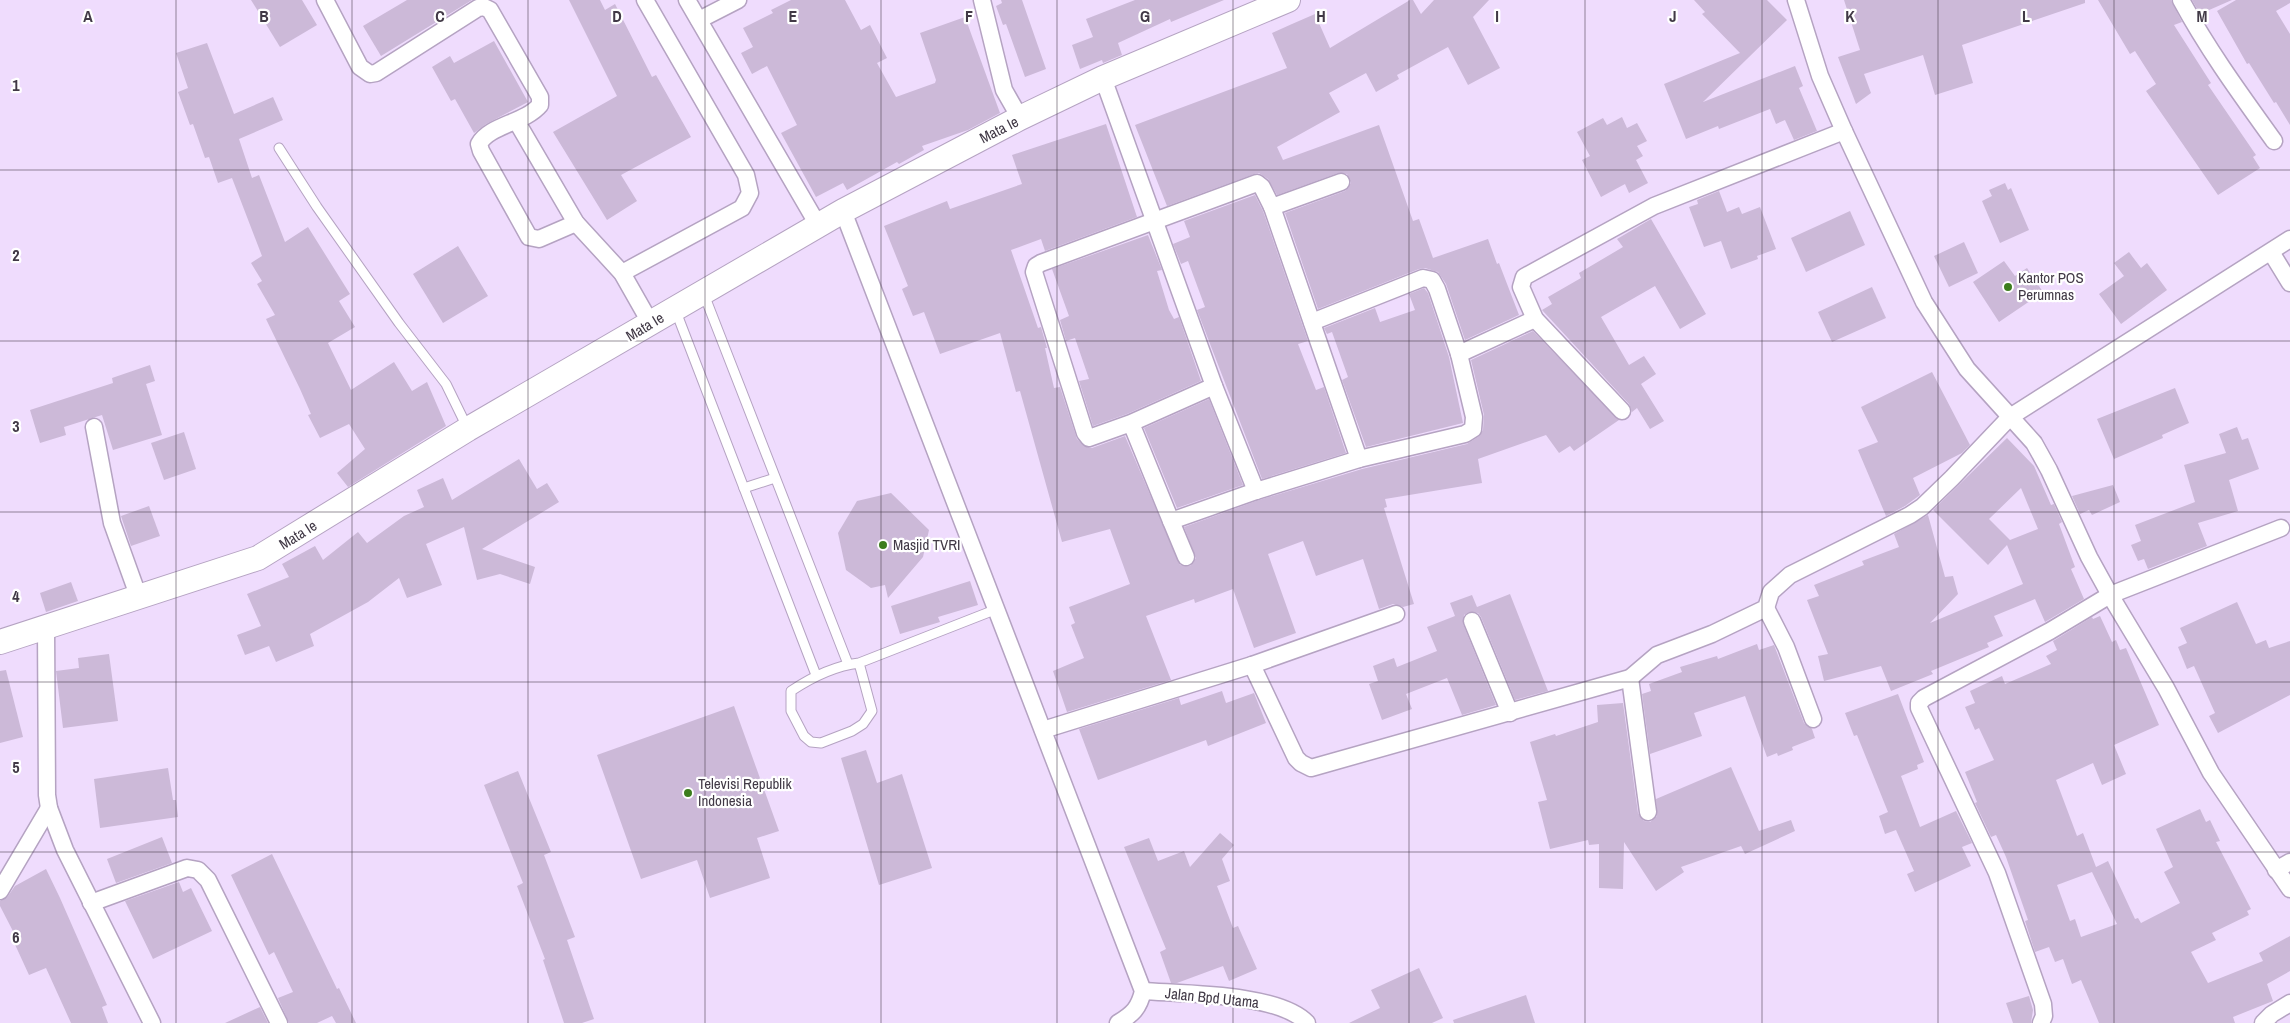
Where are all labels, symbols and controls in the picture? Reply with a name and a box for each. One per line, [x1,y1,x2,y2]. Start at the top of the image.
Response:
text: A [83,5,93,27]
text: B [259,5,269,27]
text: C [435,5,445,27]
text: D [612,5,622,27]
text: E [789,5,798,27]
text: F [965,5,973,27]
text: G [1140,5,1150,27]
text: H [1316,5,1326,27]
text: I [1495,5,1499,27]
text: J [1669,5,1677,27]
text: K [1845,5,1855,27]
text: L [2022,5,2030,27]
text: M [2197,5,2208,27]
text: 1 [12,74,20,96]
street label: Mata Ie [976,111,1022,148]
text: 2 [12,244,20,266]
place label: Kantor POS Perumnas [2018,267,2084,305]
marker: Kantor POS Perumnas [2002,281,2014,293]
street label: Mata Ie [622,307,668,346]
text: 3 [12,415,20,437]
street label: Mata Ie [275,515,321,554]
place label: Masjid TVRI [893,534,960,555]
marker: Masjid TVRI [877,539,889,551]
text: 4 [12,585,20,607]
text: 5 [12,756,20,778]
place label: Televisi Republik Indonesia [698,773,793,811]
marker: Televisi Republik Indonesia [682,787,694,799]
text: 6 [12,926,20,948]
street label: Jalan Bpd Utama [1164,982,1260,1013]

